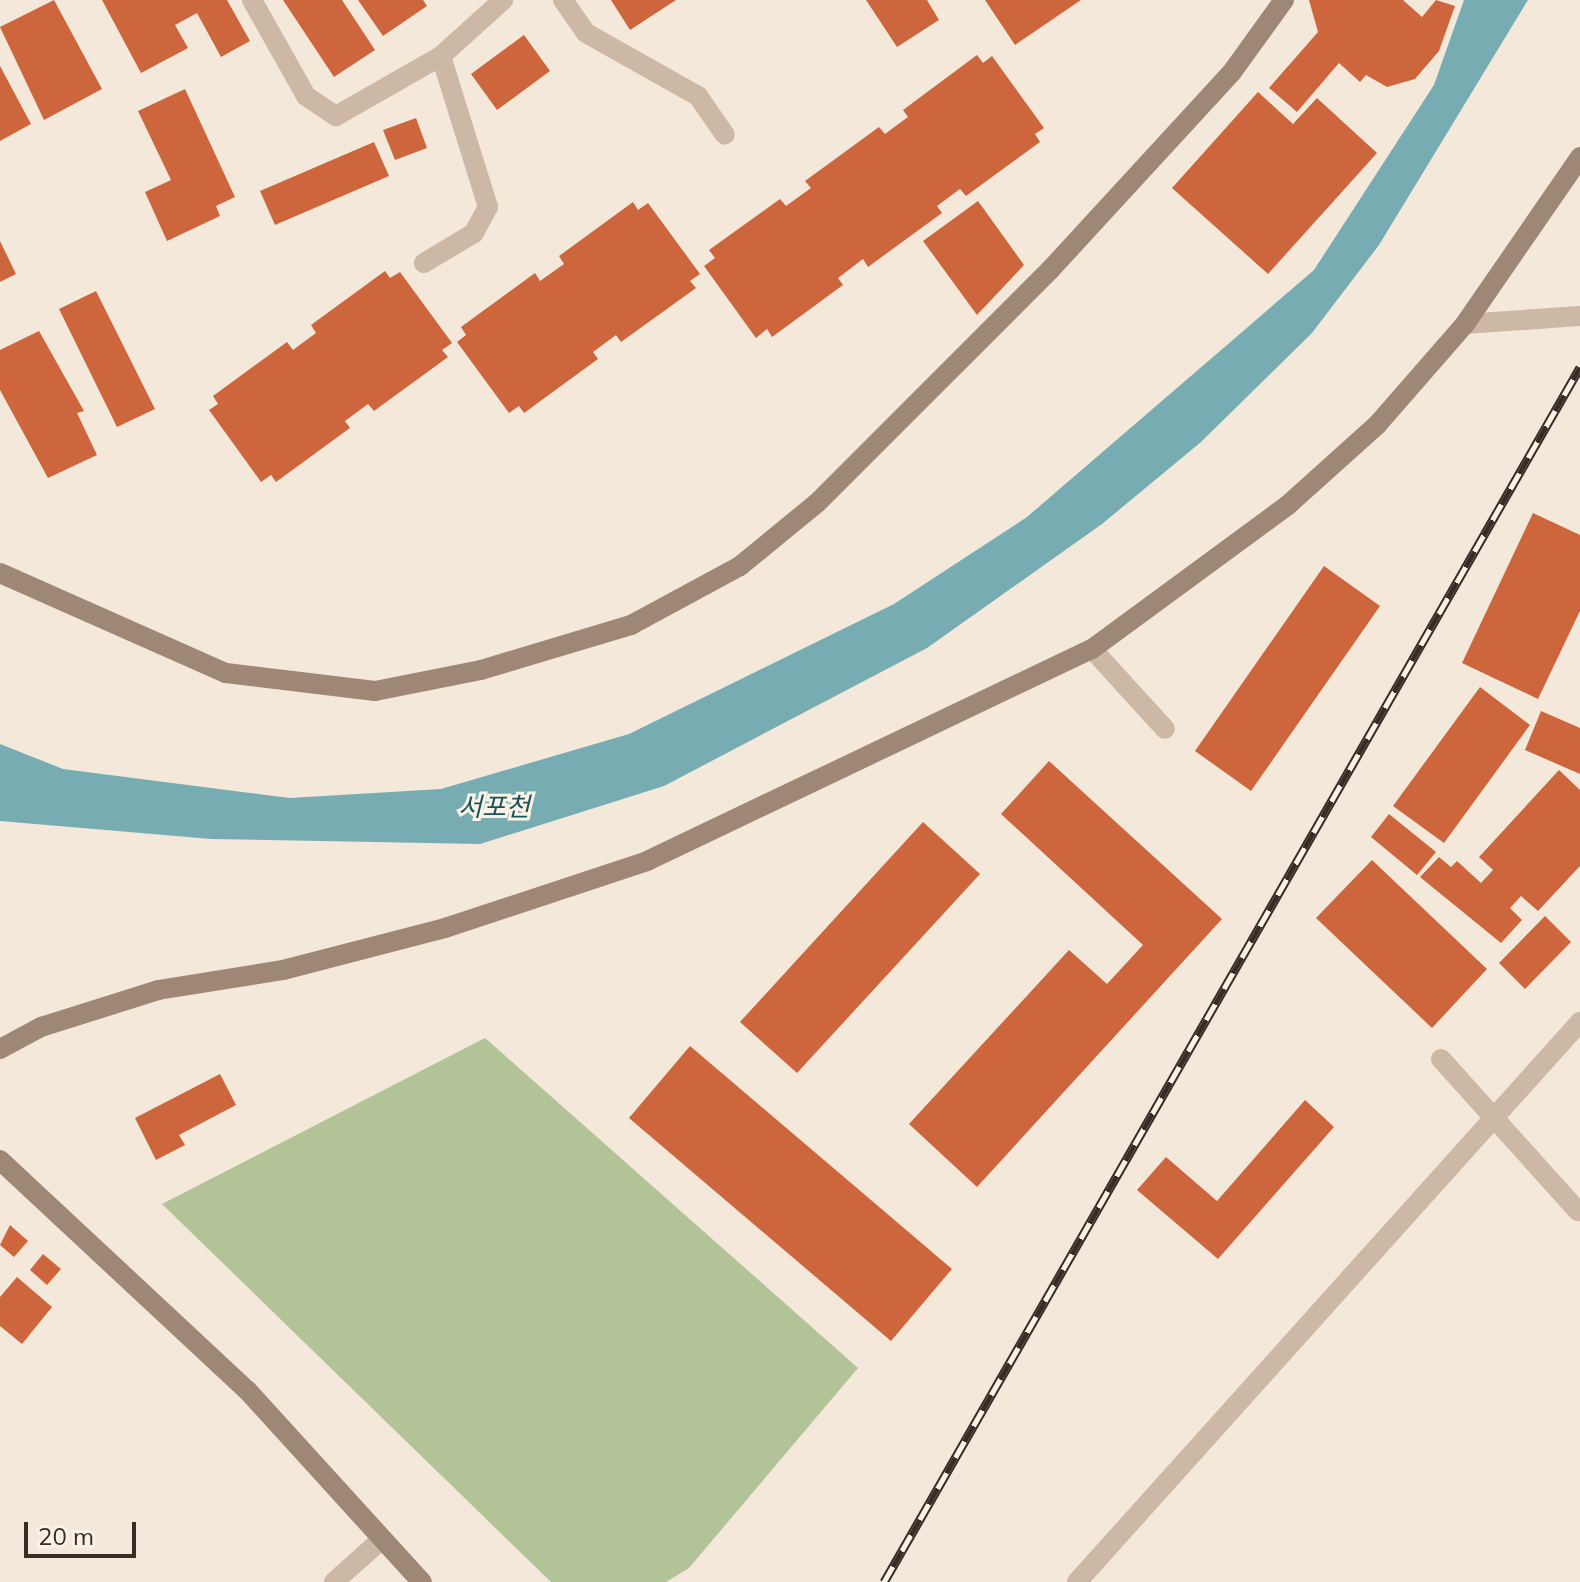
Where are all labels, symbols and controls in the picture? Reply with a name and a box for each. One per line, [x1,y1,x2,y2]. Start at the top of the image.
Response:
water label: 서포천 [458,791,530,823]
scale bar [28,1506,140,1556]
text: 20 m [38,1521,94,1551]

